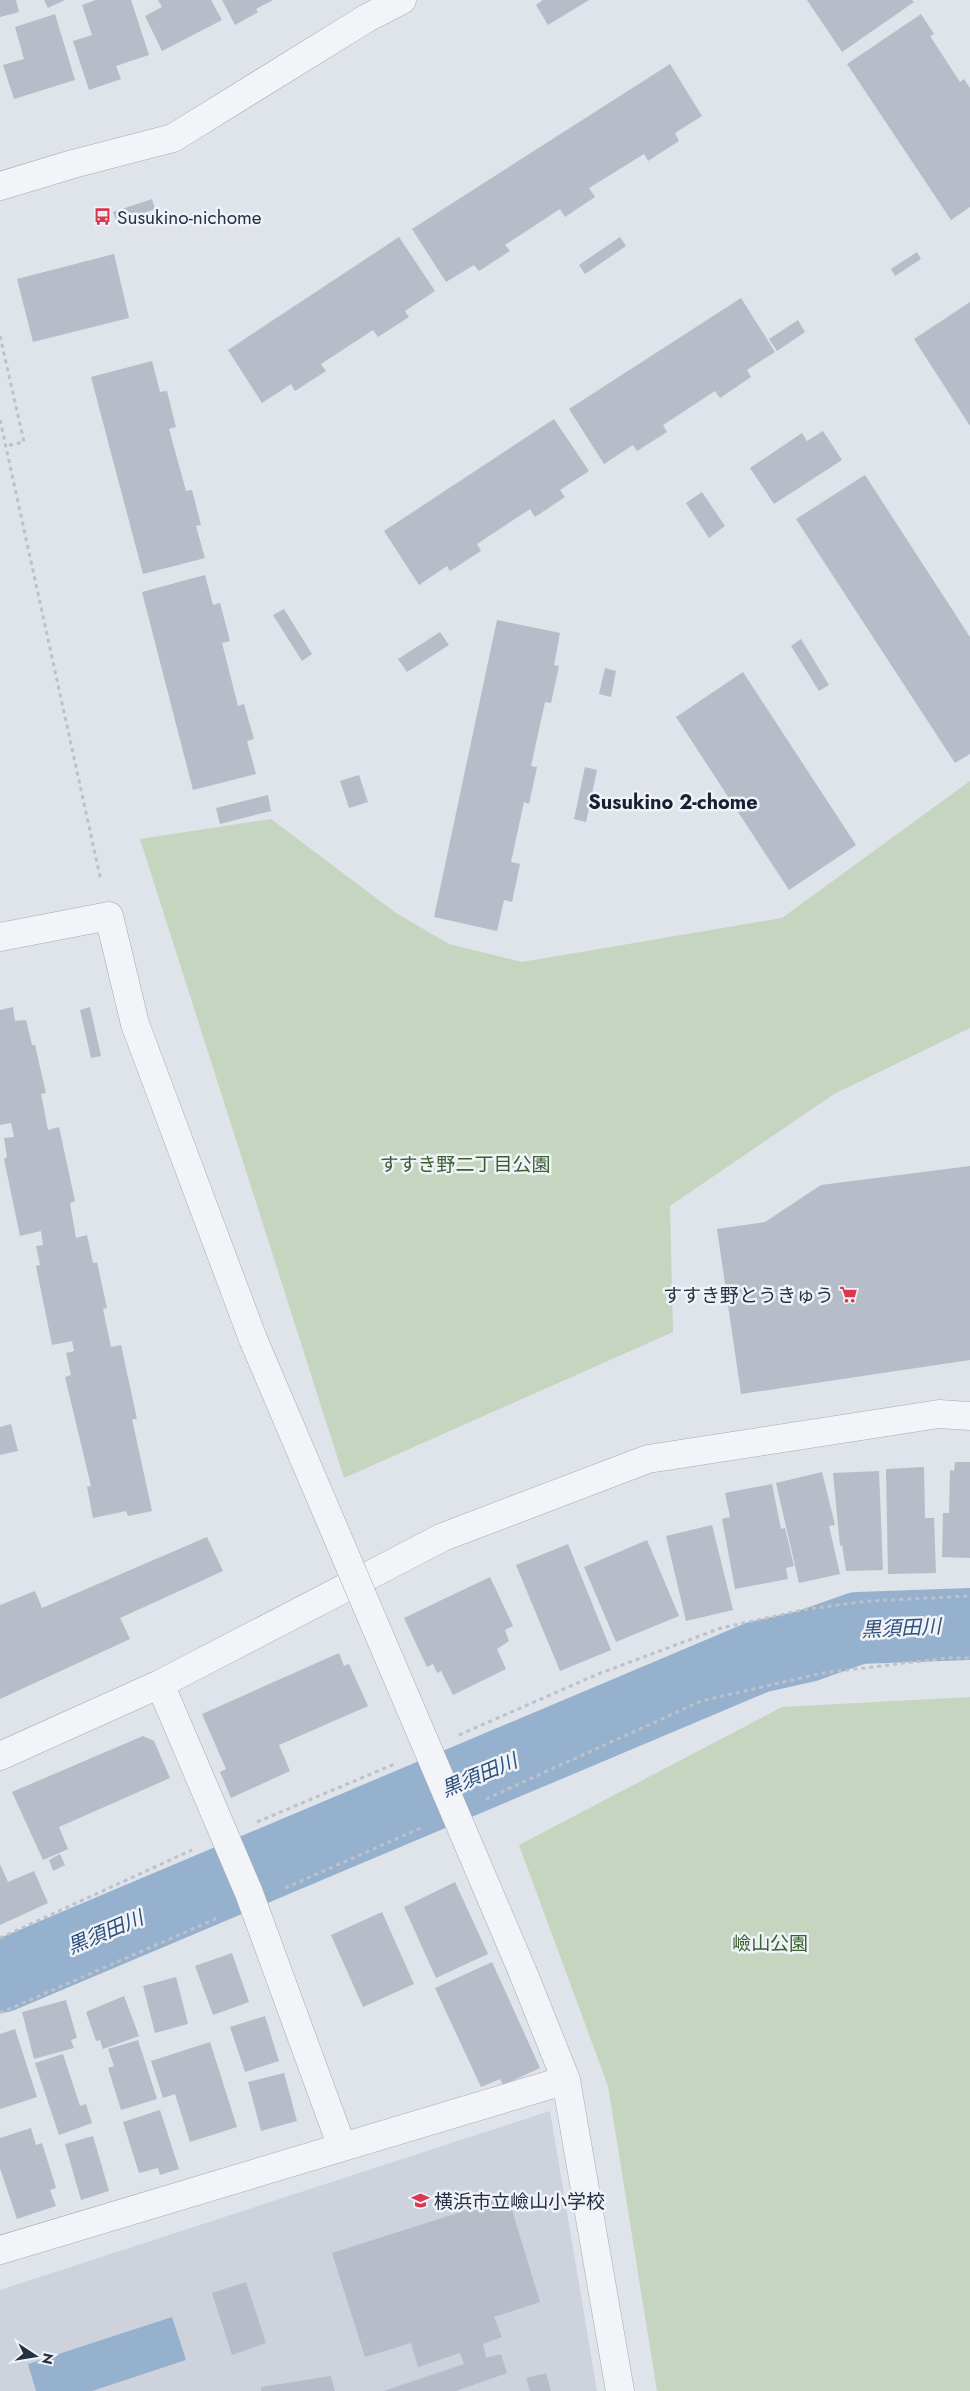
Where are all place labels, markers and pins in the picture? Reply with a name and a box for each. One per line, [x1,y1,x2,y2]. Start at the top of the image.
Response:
place label: Susukino-nichome [117,204,262,231]
bus stop icon: Susukino-nichome [93,207,113,227]
place label: すすき野とうきゅう [663,1282,834,1309]
supermarket icon: すすき野とうきゅう [838,1285,858,1305]
place label: 横浜市立嶮山小学校 [434,2188,605,2215]
school or university icon: 横浜市立嶮山小学校 [410,2191,430,2211]

